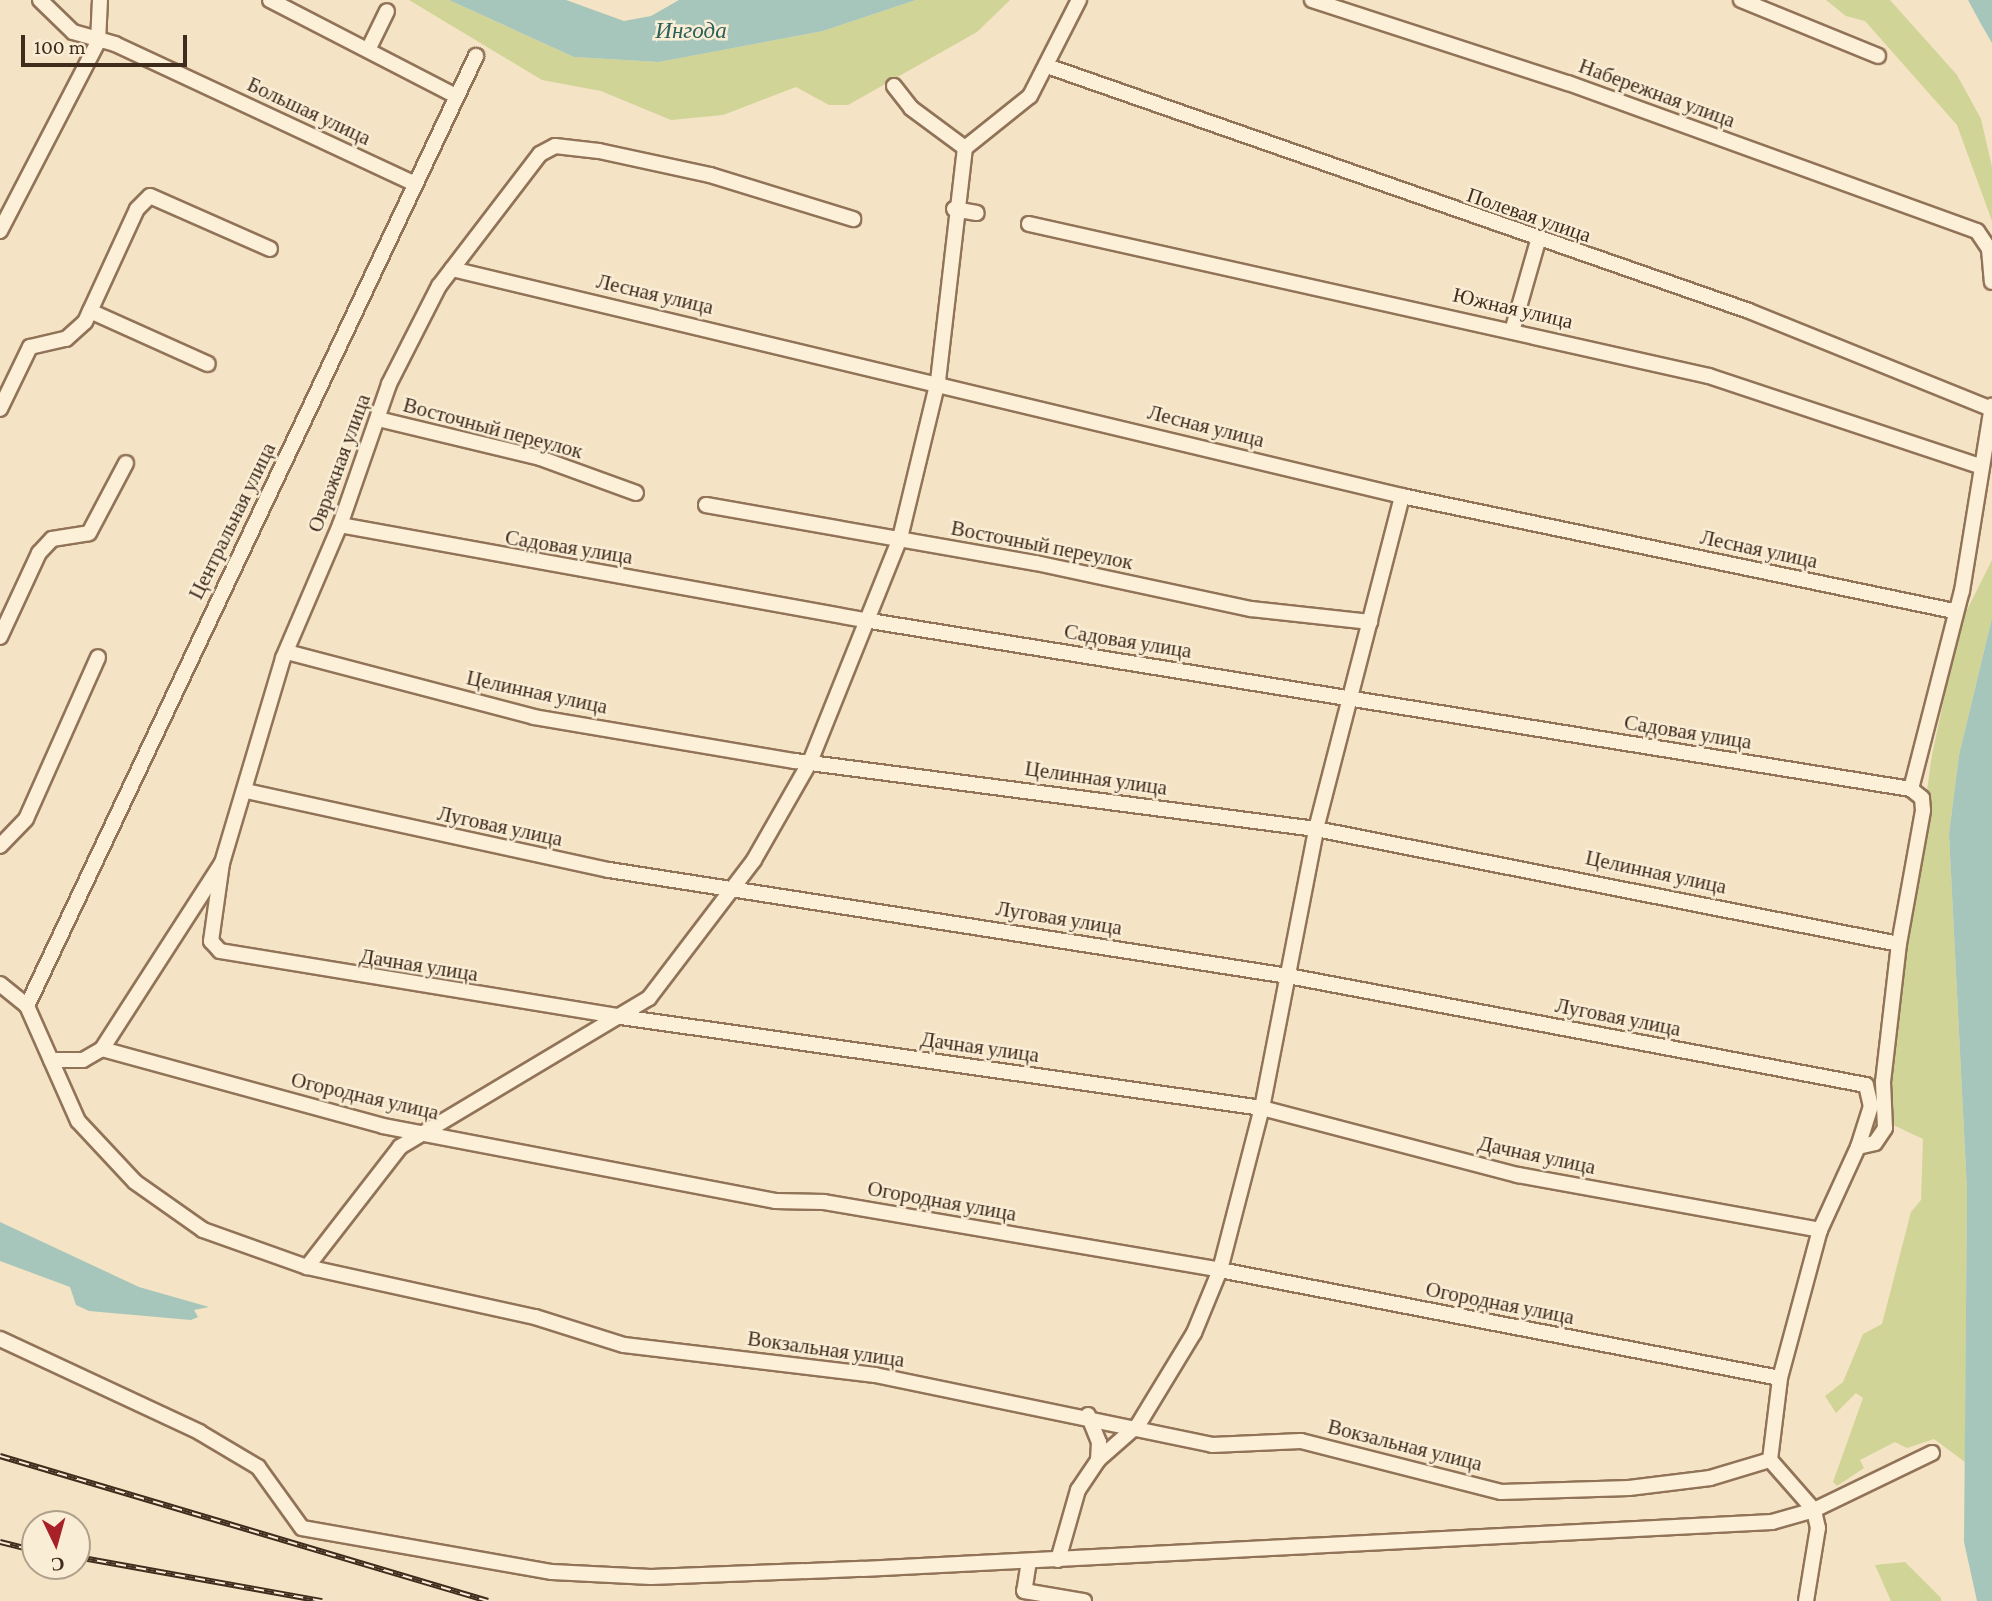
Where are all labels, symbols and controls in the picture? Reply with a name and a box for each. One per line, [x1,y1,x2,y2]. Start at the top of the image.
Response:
water label: Ингода [655,16,727,44]
scale bar [24,21,191,65]
text: 100 m [34,35,86,59]
street label: Набережная улица [1575,53,1739,133]
street label: Большая улица [243,71,375,151]
street label: Полевая улица [1464,182,1594,248]
street label: Лесная улица [594,268,716,320]
street label: Южная улица [1451,282,1575,334]
street label: Овражная улица [302,390,376,536]
street label: Восточный переулок [400,392,586,464]
street label: Лесная улица [1145,399,1267,453]
street label: Центральная улица [183,439,281,603]
street label: Восточный переулок [949,515,1135,575]
street label: Садовая улица [503,524,635,570]
street label: Лесная улица [1698,524,1820,574]
street label: Садовая улица [1062,618,1194,664]
street label: Целинная улица [464,665,610,719]
street label: Садовая улица [1622,709,1754,755]
street label: Целинная улица [1023,756,1169,800]
street label: Луговая улица [435,800,565,852]
street label: Целинная улица [1583,845,1729,899]
street label: Луговая улица [994,896,1124,940]
street label: Дачная улица [358,943,480,987]
street label: Луговая улица [1553,992,1683,1042]
street label: Дачная улица [919,1026,1041,1068]
street label: Огородная улица [289,1067,441,1125]
street label: Дачная улица [1476,1130,1598,1180]
street label: Огородная улица [866,1175,1018,1227]
street label: Огородная улица [1424,1276,1576,1330]
street label: Вокзальная улица [746,1326,906,1372]
street label: Вокзальная улица [1325,1414,1485,1476]
north arrow [21,1510,91,1580]
text: С [50,1553,65,1575]

